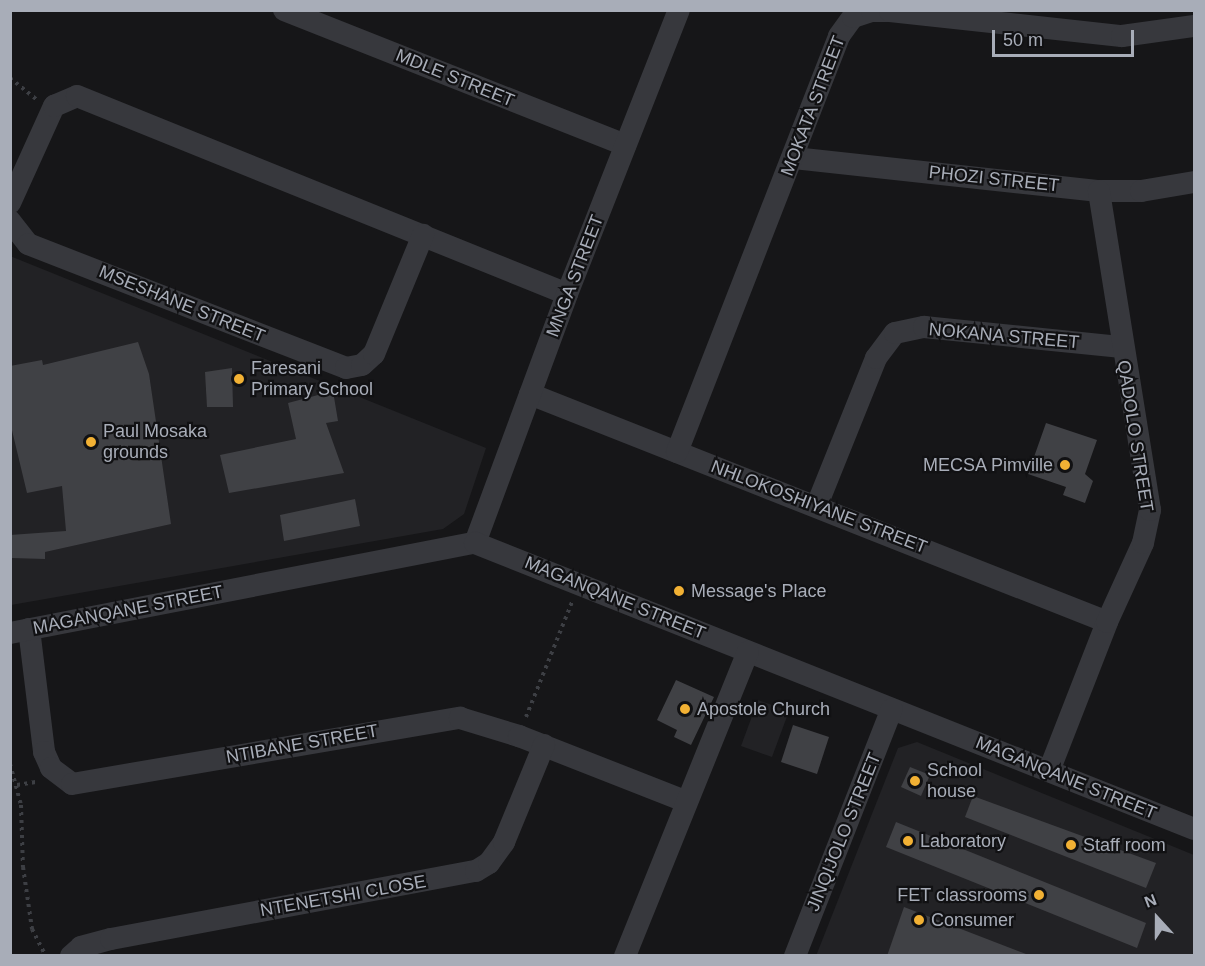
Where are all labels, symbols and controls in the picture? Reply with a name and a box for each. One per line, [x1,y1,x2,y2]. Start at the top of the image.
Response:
scale bar [995,18,1138,56]
text: 50 m [1003,30,1043,50]
street label: MOKATA STREET [776,32,850,180]
street label: MDLE STREET [393,44,517,112]
street label: PHOZI STREET [928,161,1060,197]
street label: MNGA STREET [542,211,608,341]
street label: MSESHANE STREET [96,261,268,347]
street label: NOKANA STREET [927,319,1081,353]
place label: Faresani Primary School [251,358,373,400]
street label: QADOLO STREET [1112,359,1158,513]
marker: Faresani Primary School [232,372,246,386]
place label: Paul Mosaka grounds [103,421,207,464]
marker: Paul Mosaka grounds [84,435,98,449]
place label: MECSA Pimville [922,454,1053,476]
street label: NHLOKOSHIYANE STREET [708,456,930,558]
marker: MECSA Pimville [1058,458,1072,472]
street label: MAGANQANE STREET [521,552,709,644]
place label: Message's Place [691,580,827,602]
street label: MAGANQANE STREET [31,581,225,639]
marker: Message's Place [672,584,686,598]
place label: Apostole Church [697,698,830,720]
marker: Apostole Church [678,702,692,716]
street label: NTIBANE STREET [224,720,380,768]
street label: MAGANQANE STREET [972,732,1160,824]
street label: JINQIJOLO STREET [802,750,886,914]
place label: School house [927,760,982,802]
marker: School house [908,774,922,788]
place label: Laboratory [920,830,1006,852]
marker: Laboratory [901,834,915,848]
place label: Staff room [1083,834,1166,856]
marker: Staff room [1064,838,1078,852]
street label: NTENETSHI CLOSE [258,871,428,921]
place label: FET classrooms [897,884,1027,906]
marker: FET classrooms [1032,888,1046,902]
north arrow [1127,888,1187,948]
text: N [1142,891,1159,911]
place label: Consumer [931,909,1014,931]
marker: Consumer [912,913,926,927]

